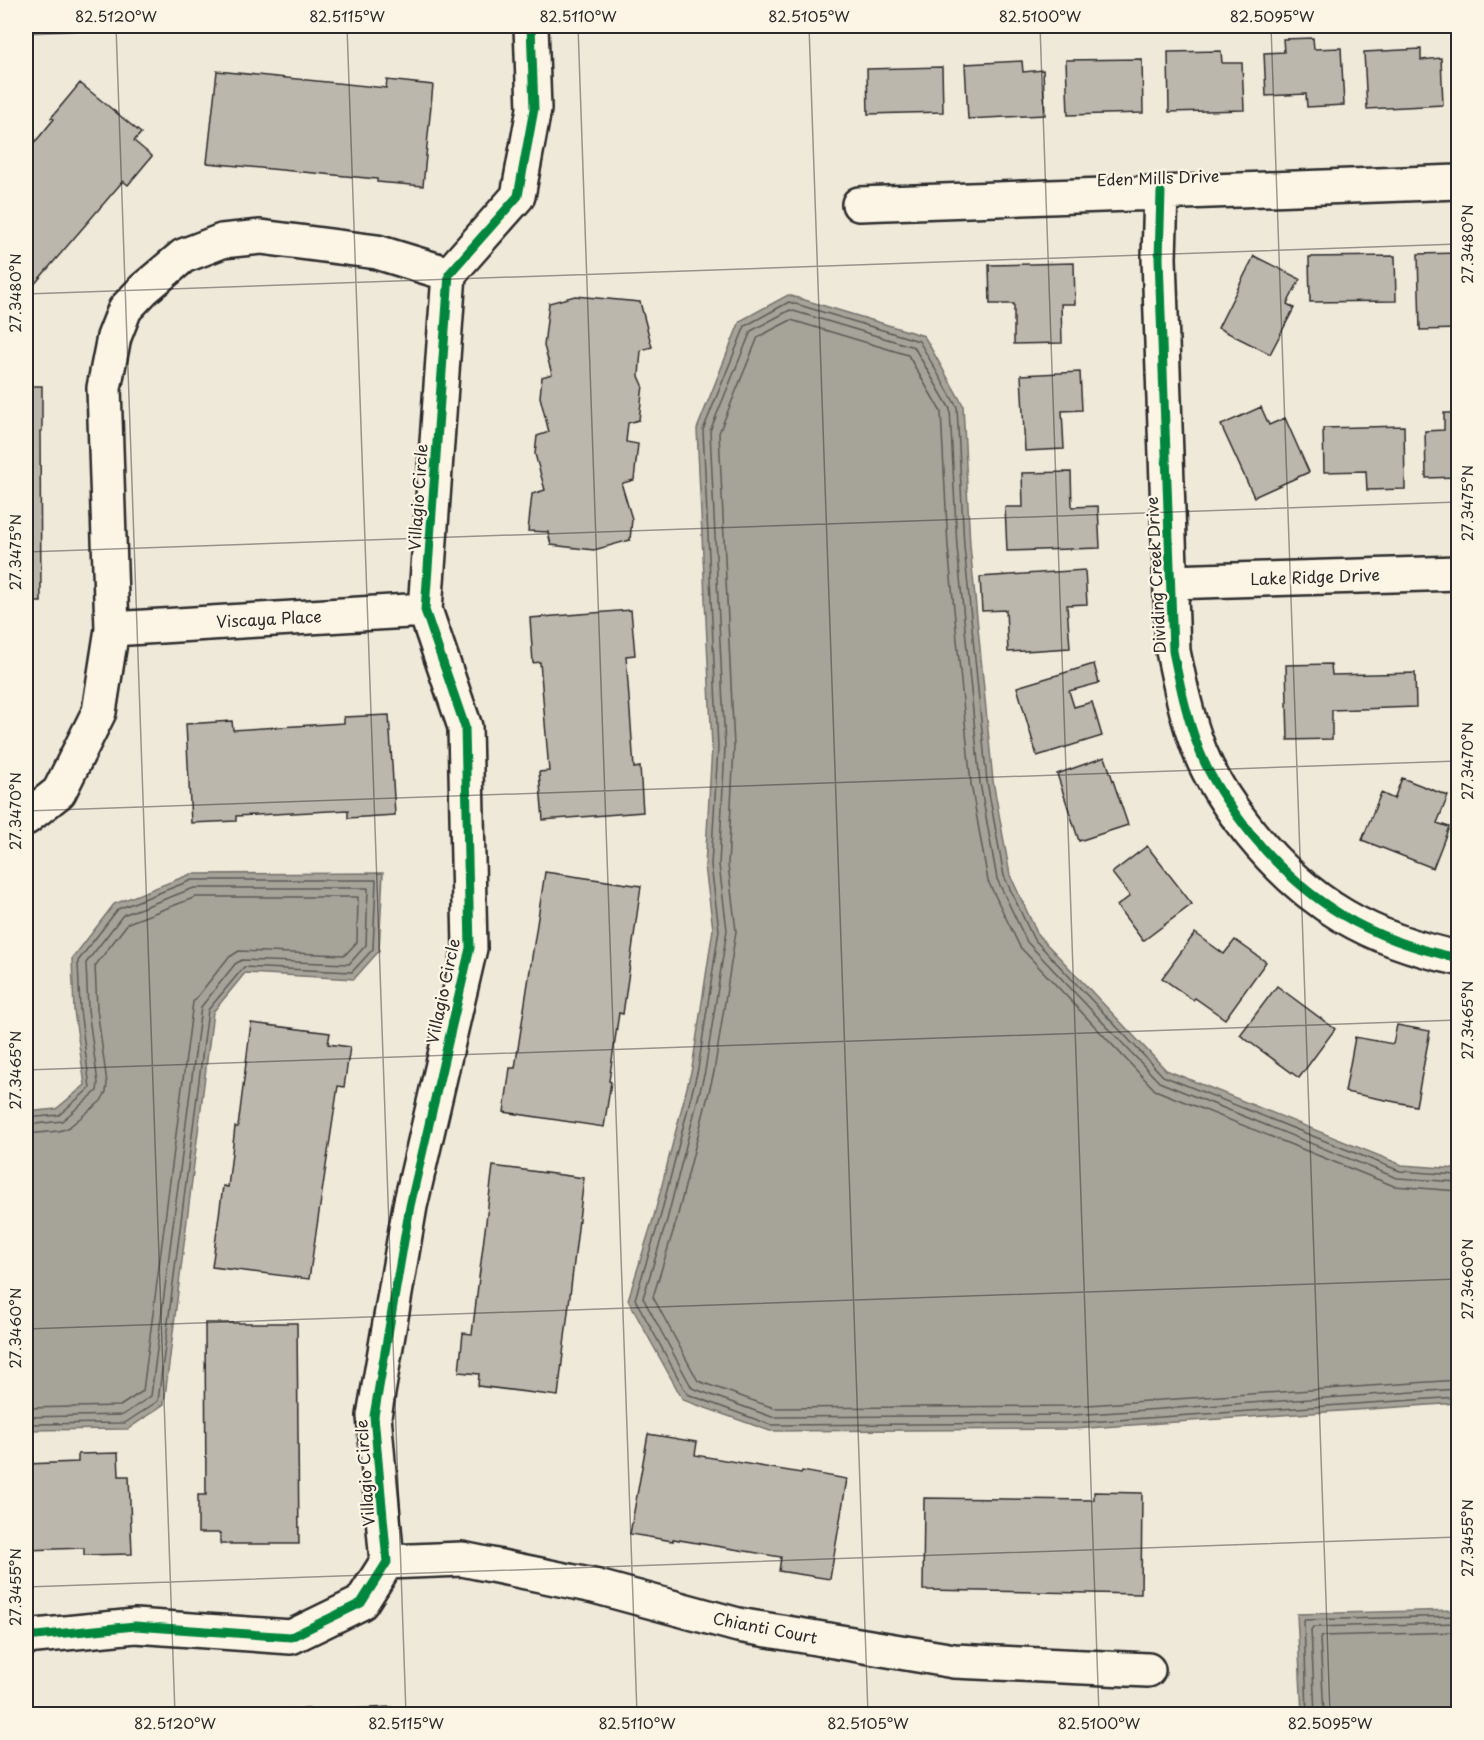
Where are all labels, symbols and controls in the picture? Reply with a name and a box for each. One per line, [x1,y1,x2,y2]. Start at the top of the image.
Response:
text: 82.5120°W [75,4,158,27]
text: 82.5115°W [309,4,385,27]
text: 82.5110°W [539,4,617,27]
text: 82.5105°W [768,4,850,27]
text: 82.5100°W [999,4,1082,27]
text: 82.5095°W [1230,4,1315,27]
street label: Eden Mills Drive [1096,163,1220,191]
text: 27.3480°N [1455,204,1478,284]
text: 27.3480°N [3,253,26,333]
street label: Villagio Circle [401,443,433,551]
text: 27.3475°N [1455,465,1478,541]
street label: Dividing Creek Drive [1139,496,1171,654]
text: 27.3475°N [3,514,26,590]
street label: Lake Ridge Drive [1250,562,1380,590]
street label: Viscaya Place [216,603,322,633]
text: 27.3470°N [1455,722,1478,800]
text: 27.3470°N [3,772,26,850]
street label: Villagio Circle [419,936,465,1046]
text: 27.3465°N [1455,980,1478,1060]
text: 27.3465°N [3,1030,26,1110]
text: 27.3460°N [1455,1239,1478,1319]
text: 27.3460°N [3,1288,26,1368]
street label: Villagio Circle [348,1419,380,1527]
text: 27.3455°N [1455,1499,1478,1577]
text: 27.3455°N [3,1548,26,1626]
street label: Chianti Court [711,1605,820,1649]
text: 82.5120°W [134,1711,217,1734]
text: 82.5115°W [368,1711,444,1734]
text: 82.5110°W [598,1711,676,1734]
text: 82.5105°W [827,1711,909,1734]
text: 82.5100°W [1058,1711,1141,1734]
text: 82.5095°W [1288,1711,1373,1734]

